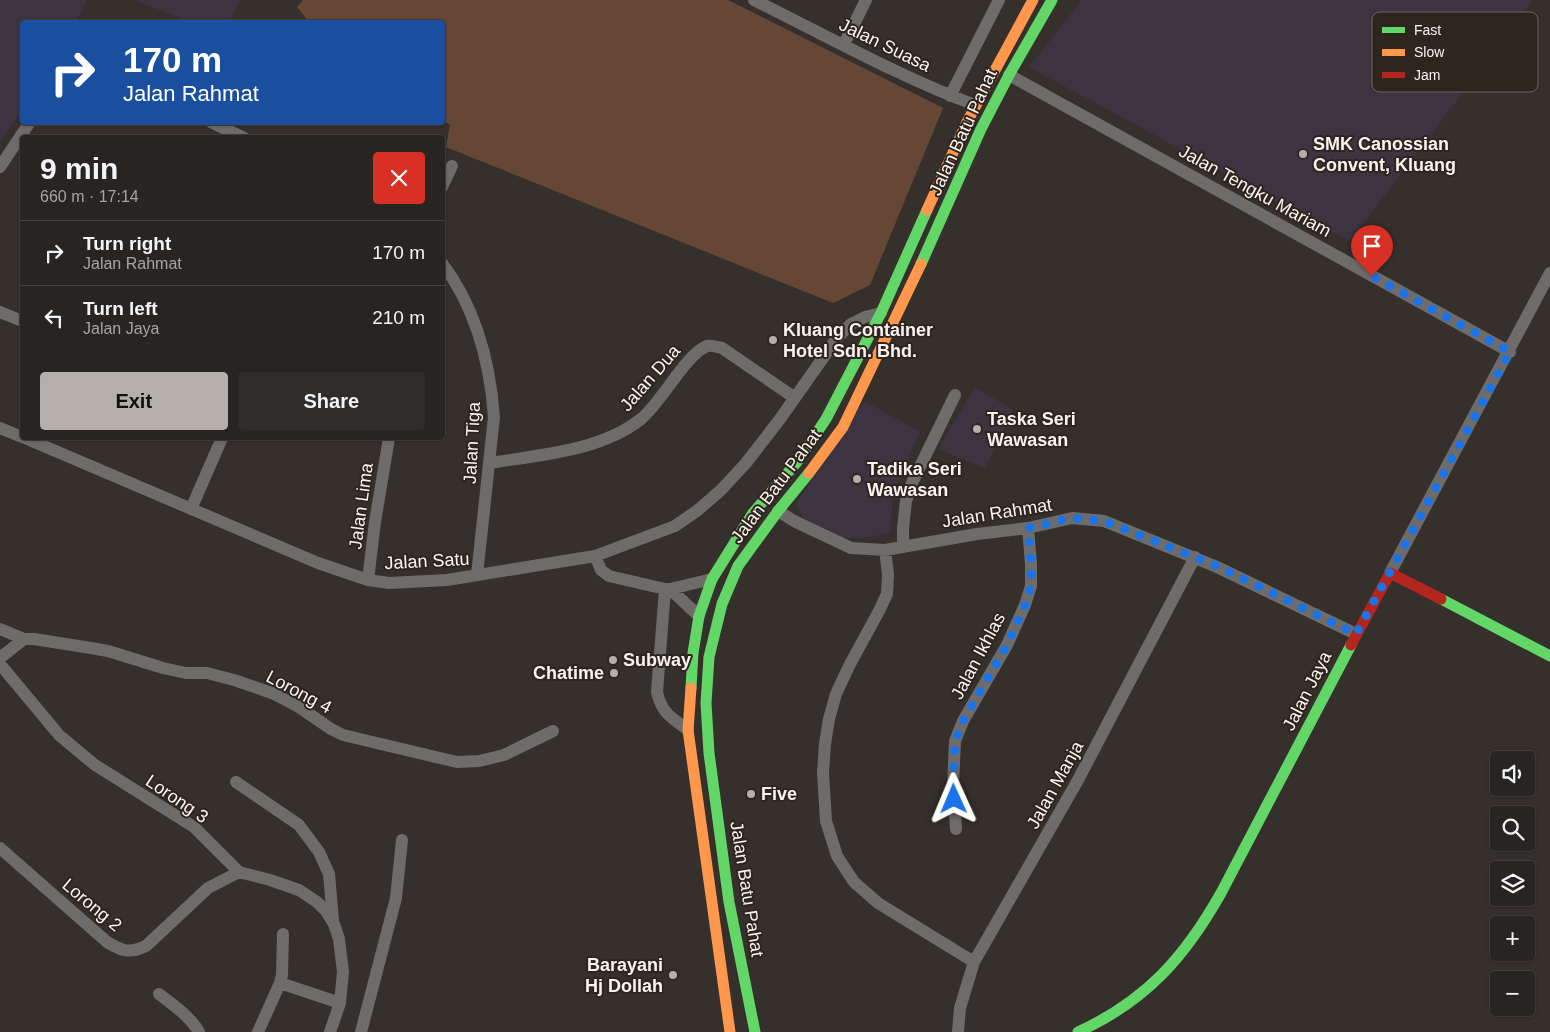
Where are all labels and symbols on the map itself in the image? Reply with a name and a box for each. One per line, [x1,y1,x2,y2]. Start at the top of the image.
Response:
legend [1372,12,1538,92]
street label: Jalan Suasa [836,14,935,76]
text: Fast [1414,22,1441,38]
text: Slow [1414,44,1445,60]
street label: Jalan Batu Pahat [925,66,1001,198]
text: Jam [1414,67,1440,83]
place label: SMK Canossian Convent, Kluang [1313,134,1456,175]
street label: Jalan Tengku Mariam [1175,141,1335,241]
marker: SMK Canossian Convent, Kluang [1297,148,1309,160]
pin [1351,225,1393,276]
place label: Kluang Container Hotel Sdn. Bhd. [783,320,933,361]
marker: Kluang Container Hotel Sdn. Bhd. [767,334,779,346]
street label: Jalan Dua [616,340,685,415]
street label: Jalan Tiga [460,401,484,484]
place label: Taska Seri Wawasan [987,409,1076,450]
marker: Taska Seri Wawasan [971,423,983,435]
street label: Jalan Batu Pahat [727,425,825,547]
place label: Tadika Seri Wawasan [867,459,962,500]
street label: Jalan Lima [345,461,377,550]
marker: Tadika Seri Wawasan [851,473,863,485]
street label: Jalan Rahmat [941,494,1053,532]
street label: Jalan Satu [384,549,470,573]
street label: Jalan Ikhlas [947,609,1009,703]
street label: Jalan Jaya [1279,647,1336,734]
place label: Subway [623,650,691,670]
marker: Subway [607,654,619,666]
place label: Chatime [533,663,604,683]
street label: Lorong 4 [263,666,335,718]
marker: Chatime [608,667,620,679]
street label: Jalan Manja [1023,737,1088,832]
street label: Lorong 3 [142,771,212,827]
position arrow [927,772,979,824]
place label: Five [761,784,797,804]
marker: Five [745,788,757,800]
street label: Jalan Batu Pahat [726,820,768,958]
street label: Lorong 2 [58,875,126,935]
place label: Barayani Hj Dollah [585,955,663,996]
marker: Barayani Hj Dollah [667,969,679,981]

